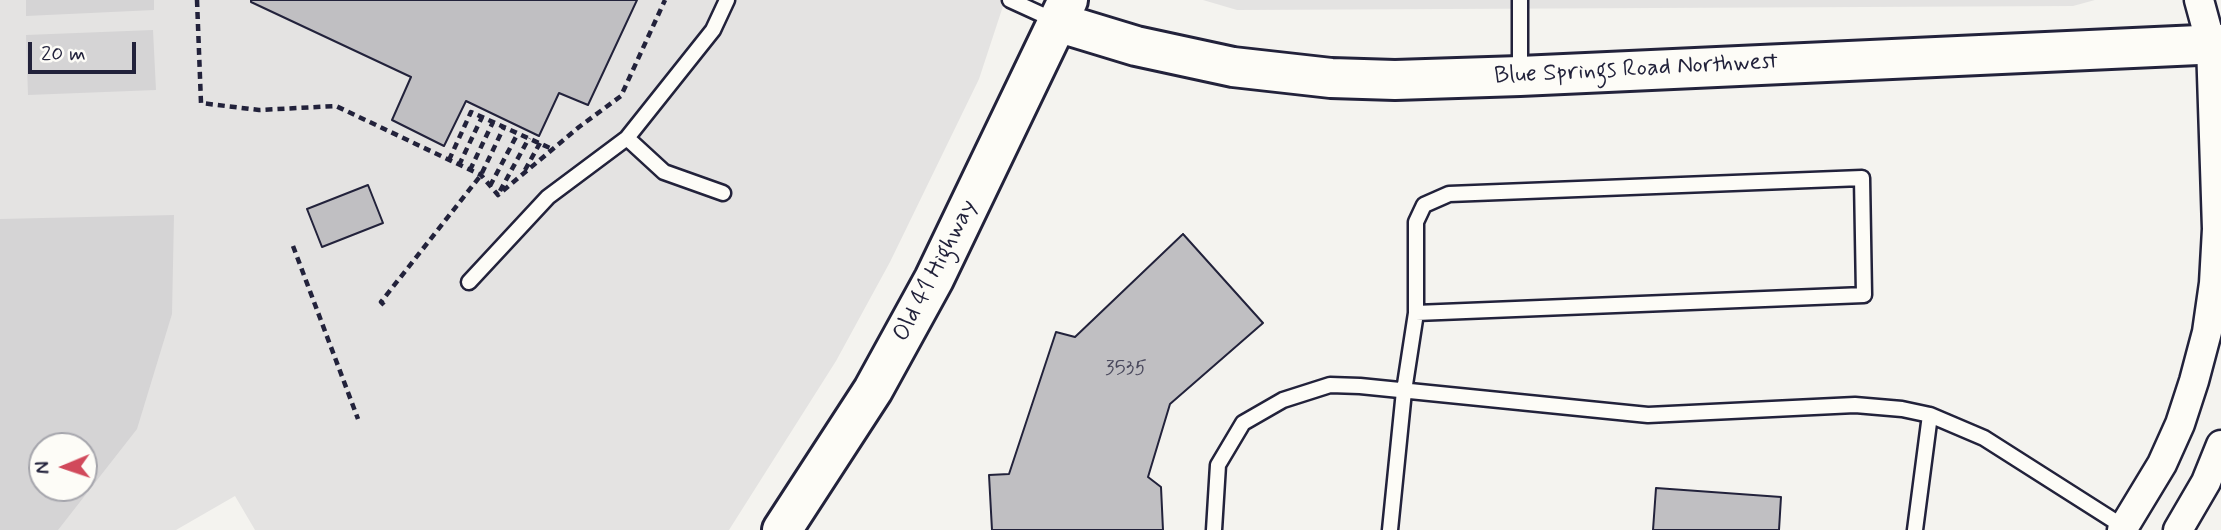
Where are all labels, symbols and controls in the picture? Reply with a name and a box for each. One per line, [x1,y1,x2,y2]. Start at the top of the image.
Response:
scale bar [32,28,140,72]
text: 20 m [41,40,86,68]
street label: Blue Springs Road Northwest [1493,48,1779,92]
street label: Old 41 Highway [888,195,984,347]
house number: 3535 [1105,357,1147,383]
north arrow [28,432,98,502]
text: N [31,461,56,474]

